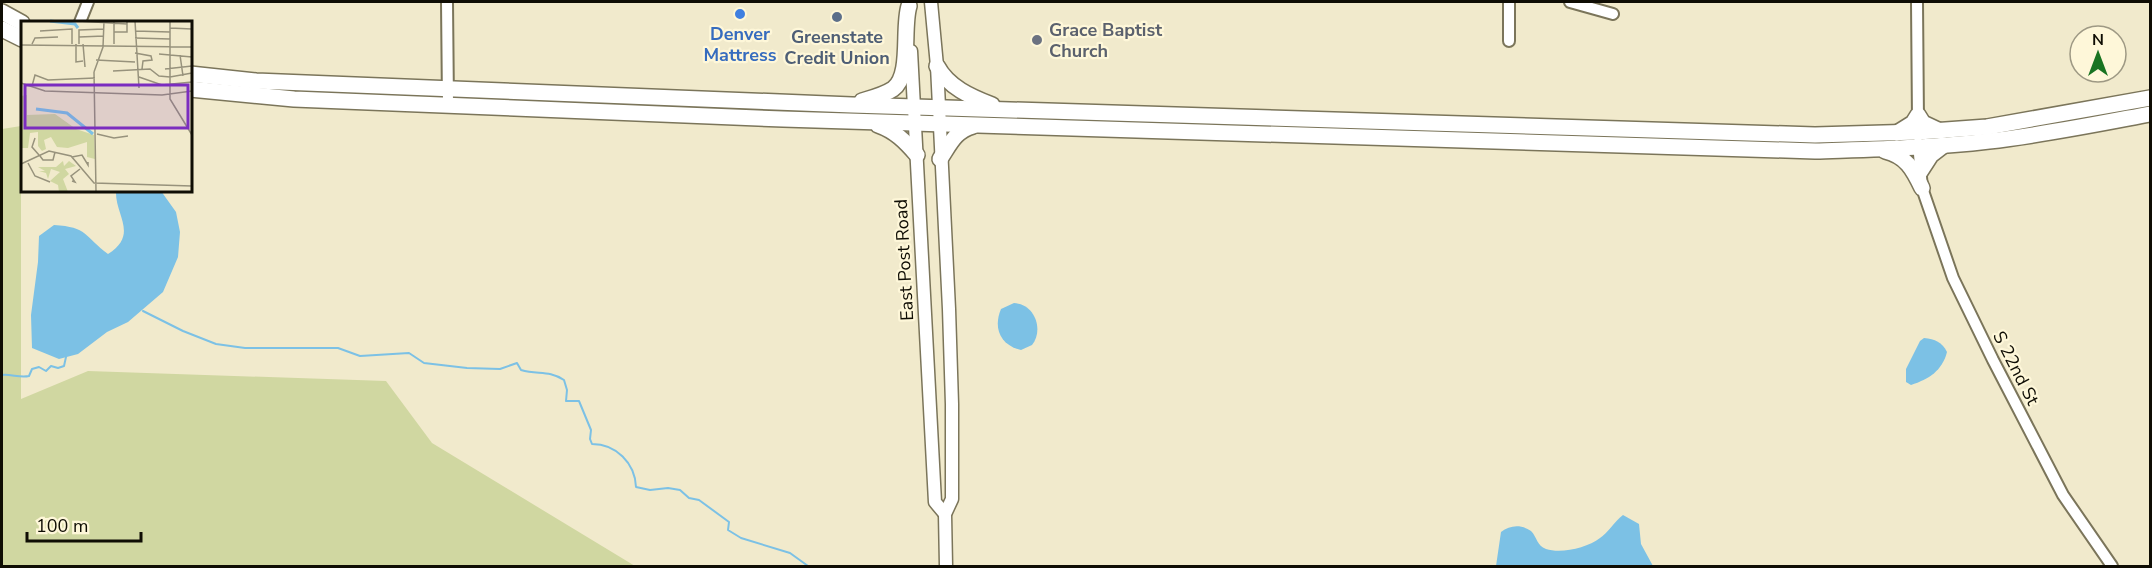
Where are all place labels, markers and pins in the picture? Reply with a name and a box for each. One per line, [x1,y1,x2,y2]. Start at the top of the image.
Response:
marker: Denver Mattress [733,7,747,21]
marker: Greenstate Credit Union [830,10,844,24]
place label: Grace Baptist Church [1049,18,1162,63]
place label: Denver Mattress [703,22,777,67]
place label: Greenstate Credit Union [784,25,890,70]
marker: Grace Baptist Church [1030,33,1044,47]

